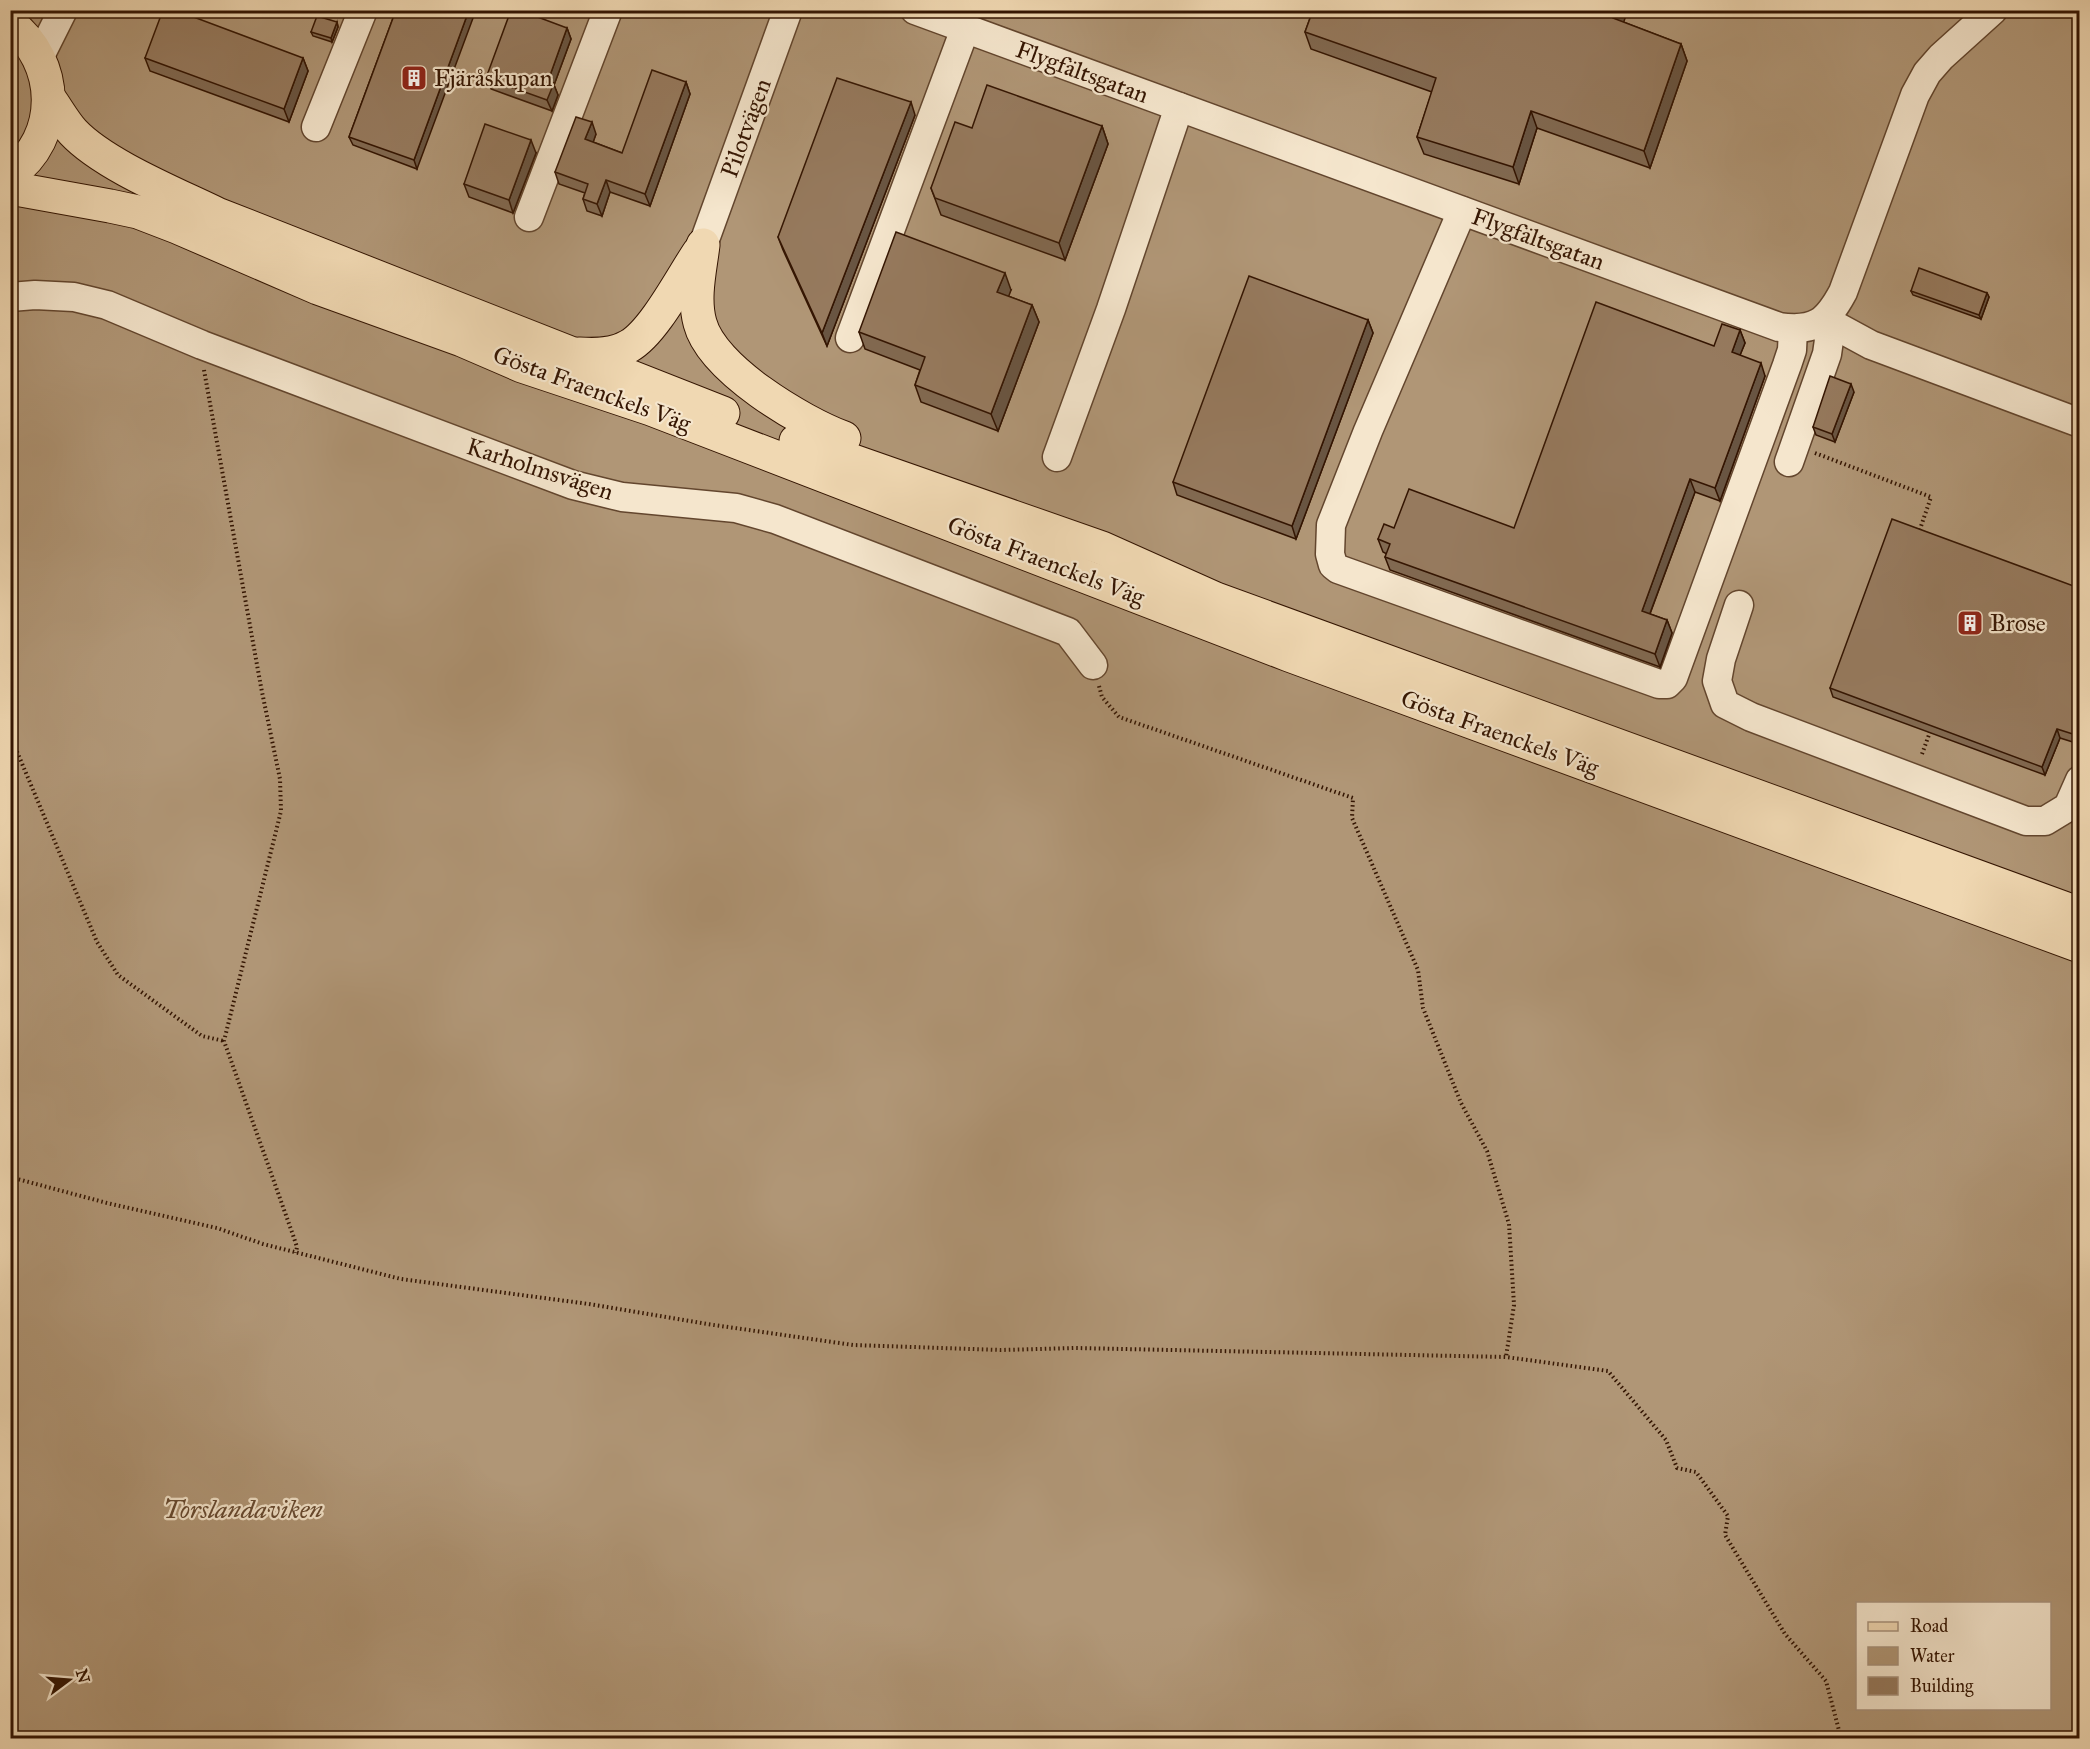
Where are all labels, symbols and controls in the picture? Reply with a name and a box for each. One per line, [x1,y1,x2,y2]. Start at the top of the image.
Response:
street label: Flygfältsgatan [1012,34,1152,110]
building icon: Fjäråskupan [399,63,429,93]
place label: Fjäråskupan [434,63,553,93]
street label: Pilotvägen [714,74,778,182]
street label: Flygfältsgatan [1468,201,1608,277]
street label: Gösta Fraenckels Väg [489,339,696,439]
street label: Karholmsvägen [463,431,617,507]
street label: Gösta Fraenckels Väg [943,510,1150,613]
building icon: Brose [1955,608,1985,638]
place label: Brose [1990,608,2046,638]
street label: Gösta Fraenckels Väg [1397,683,1604,783]
water label: Torslandaviken [163,1493,323,1525]
legend [1856,1602,2051,1710]
text: Road [1910,1615,1948,1637]
text: Water [1910,1645,1955,1667]
north arrow [39,1650,99,1710]
text: N [72,1667,94,1686]
text: Building [1910,1675,1974,1698]

